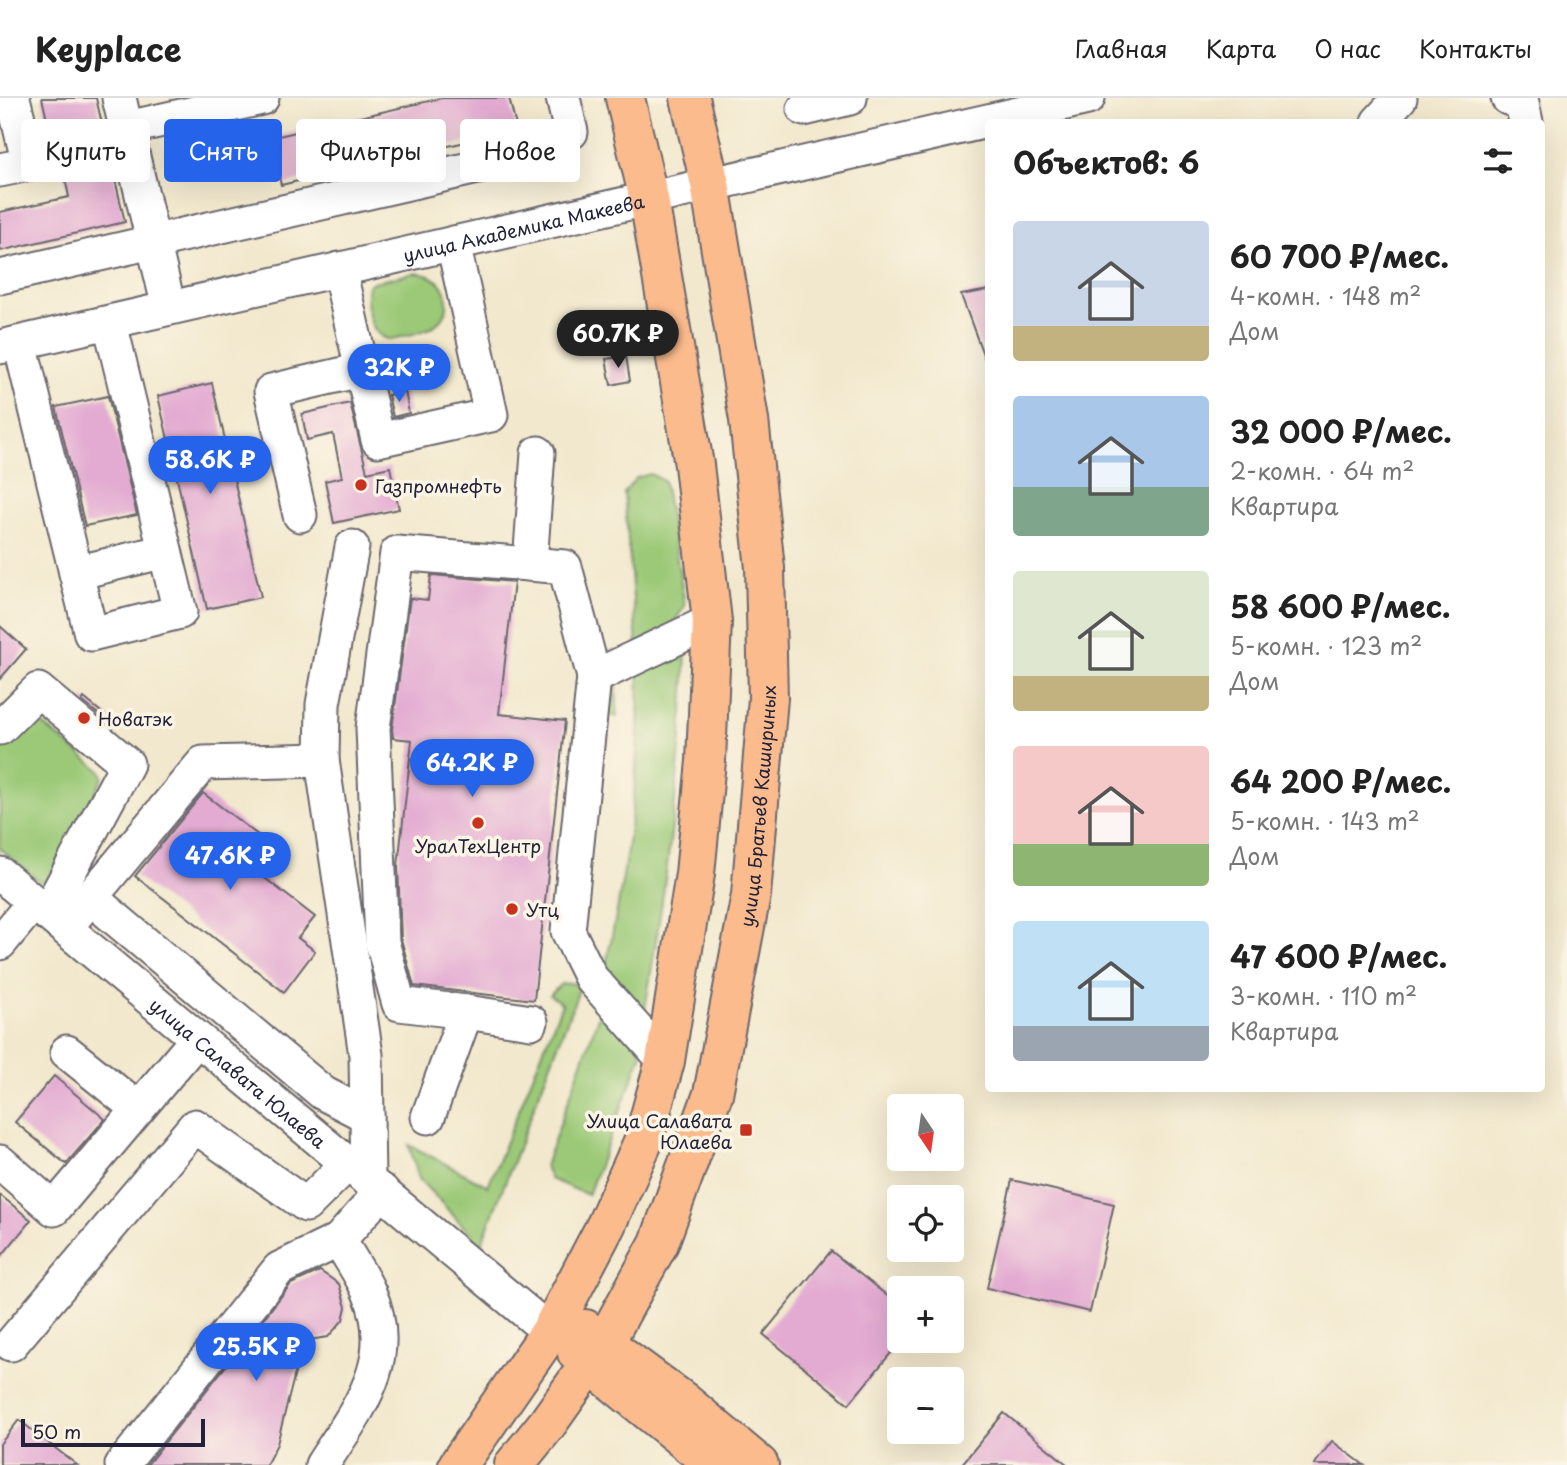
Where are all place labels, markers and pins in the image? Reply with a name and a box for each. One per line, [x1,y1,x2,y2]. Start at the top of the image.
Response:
pin: 60.7K ₽ [553,310,683,370]
pin: 32K ₽ [350,344,448,404]
pin: 58.6K ₽ [145,436,275,496]
place label: Газпромнефть [375,472,502,499]
marker: Газпромнефть [353,477,369,493]
place label: Новатэк [98,705,173,732]
marker: Новатэк [76,710,92,726]
pin: 64.2K ₽ [407,740,537,799]
marker: УралТехЦентр [470,815,486,831]
pin: 47.6K ₽ [165,832,295,892]
place label: УралТехЦентр [415,832,541,859]
place label: Утц [526,896,559,923]
marker: Утц [504,901,520,917]
place label: Улица Салавата Юлаева [587,1107,733,1155]
marker: Улица Салавата Юлаева [738,1122,754,1138]
pin: 25.5K ₽ [191,1324,321,1383]

